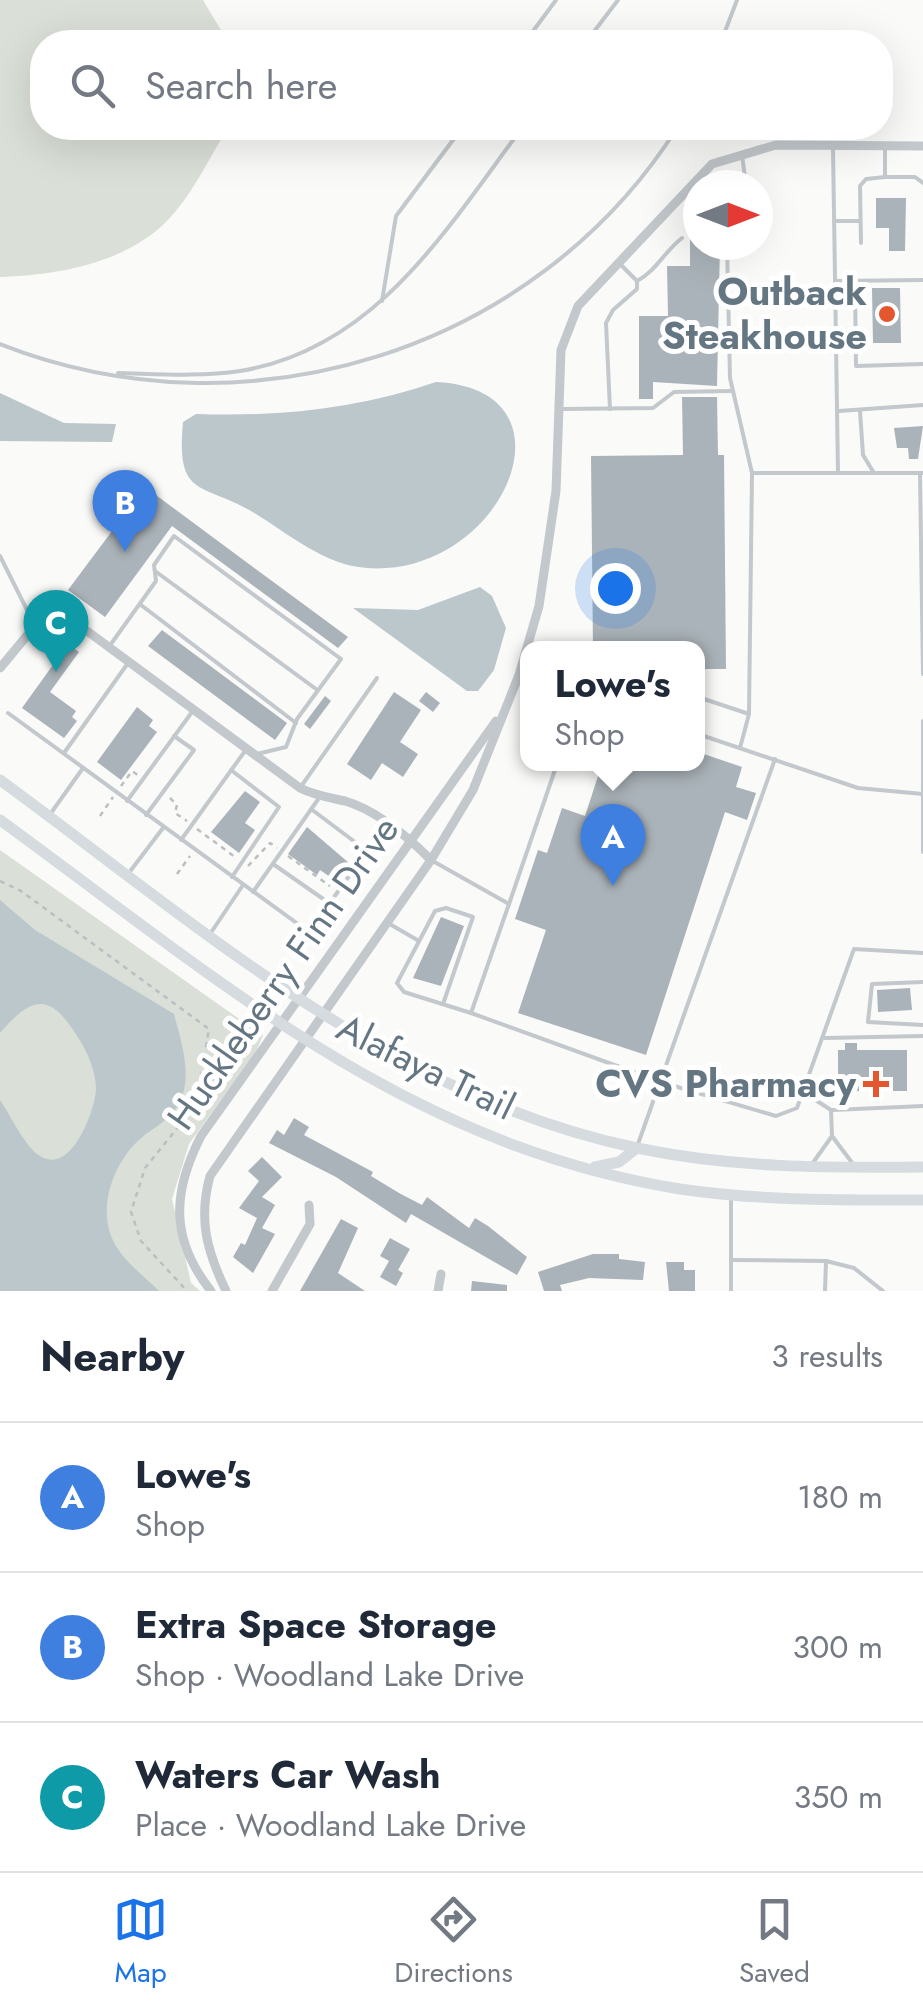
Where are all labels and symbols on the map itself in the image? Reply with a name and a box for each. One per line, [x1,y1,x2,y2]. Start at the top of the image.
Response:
north arrow [683,170,773,260]
place label: Outback Steakhouse [662,264,867,363]
marker: Outback Steakhouse [876,303,898,325]
pin: B [92,470,158,552]
your location [590,563,641,614]
pin: C [23,590,88,672]
pin: A [580,804,646,886]
street label: Huckleberry Finn Drive [154,805,412,1141]
street label: Alafaya Trail [328,1000,525,1133]
place label: CVS Pharmacy [595,1056,857,1111]
marker: CVS Pharmacy [865,1073,887,1095]

